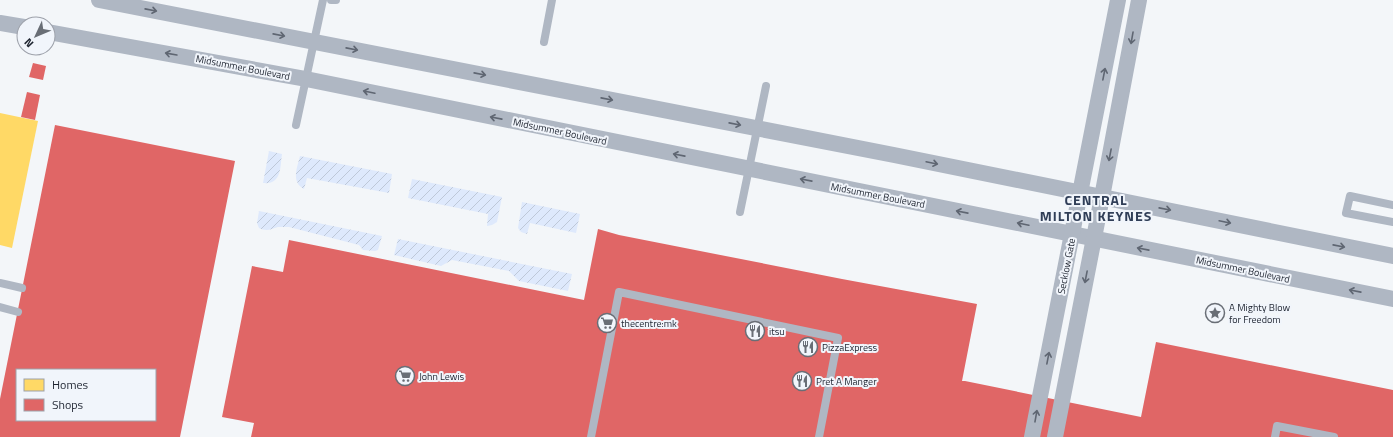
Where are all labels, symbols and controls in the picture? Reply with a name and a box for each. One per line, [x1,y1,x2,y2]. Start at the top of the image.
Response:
one-way arrow [144,6,157,14]
north arrow [16,16,56,56]
one-way arrow [272,31,285,39]
one-way arrow [1127,31,1135,44]
text: N [20,35,37,51]
one-way arrow [345,45,358,53]
one-way arrow [165,50,178,58]
street label: Midsummer Boulevard [195,51,291,84]
one-way arrow [1100,68,1108,81]
one-way arrow [473,70,486,78]
one-way arrow [363,88,376,96]
one-way arrow [600,95,613,103]
one-way arrow [490,114,503,122]
street label: Midsummer Boulevard [512,114,608,149]
one-way arrow [728,120,741,128]
one-way arrow [1106,149,1114,162]
one-way arrow [672,151,685,159]
one-way arrow [925,159,938,167]
one-way arrow [800,176,813,184]
street label: Midsummer Boulevard [830,179,926,212]
district label: CENTRAL MILTON KEYNES [1040,189,1152,226]
one-way arrow [1158,206,1171,214]
one-way arrow [956,207,969,215]
one-way arrow [1218,218,1231,226]
one-way arrow [1016,220,1029,228]
street label: Secklow Gate [1054,237,1079,295]
one-way arrow [1332,242,1345,250]
one-way arrow [1137,244,1150,252]
street label: Midsummer Boulevard [1195,252,1291,287]
one-way arrow [1082,270,1090,283]
one-way arrow [1349,287,1362,295]
place label: A Mighty Blow for Freedom [1229,300,1290,327]
place icon: A Mighty Blow for Freedom [1204,302,1226,324]
supermarket icon: thecentre:mk [596,312,618,334]
place label: thecentre:mk [621,316,677,331]
restaurant icon: itsu [744,320,766,342]
place label: itsu [769,324,785,339]
restaurant icon: PizzaExpress [797,336,819,358]
place label: PizzaExpress [822,340,878,355]
one-way arrow [1044,352,1052,365]
supermarket icon: John Lewis [394,365,416,387]
legend [16,369,156,421]
place label: John Lewis [419,369,465,384]
restaurant icon: Pret A Manger [791,370,813,392]
place label: Pret A Manger [816,374,877,389]
text: Homes [52,375,88,394]
text: Shops [52,395,84,414]
one-way arrow [1032,410,1040,423]

